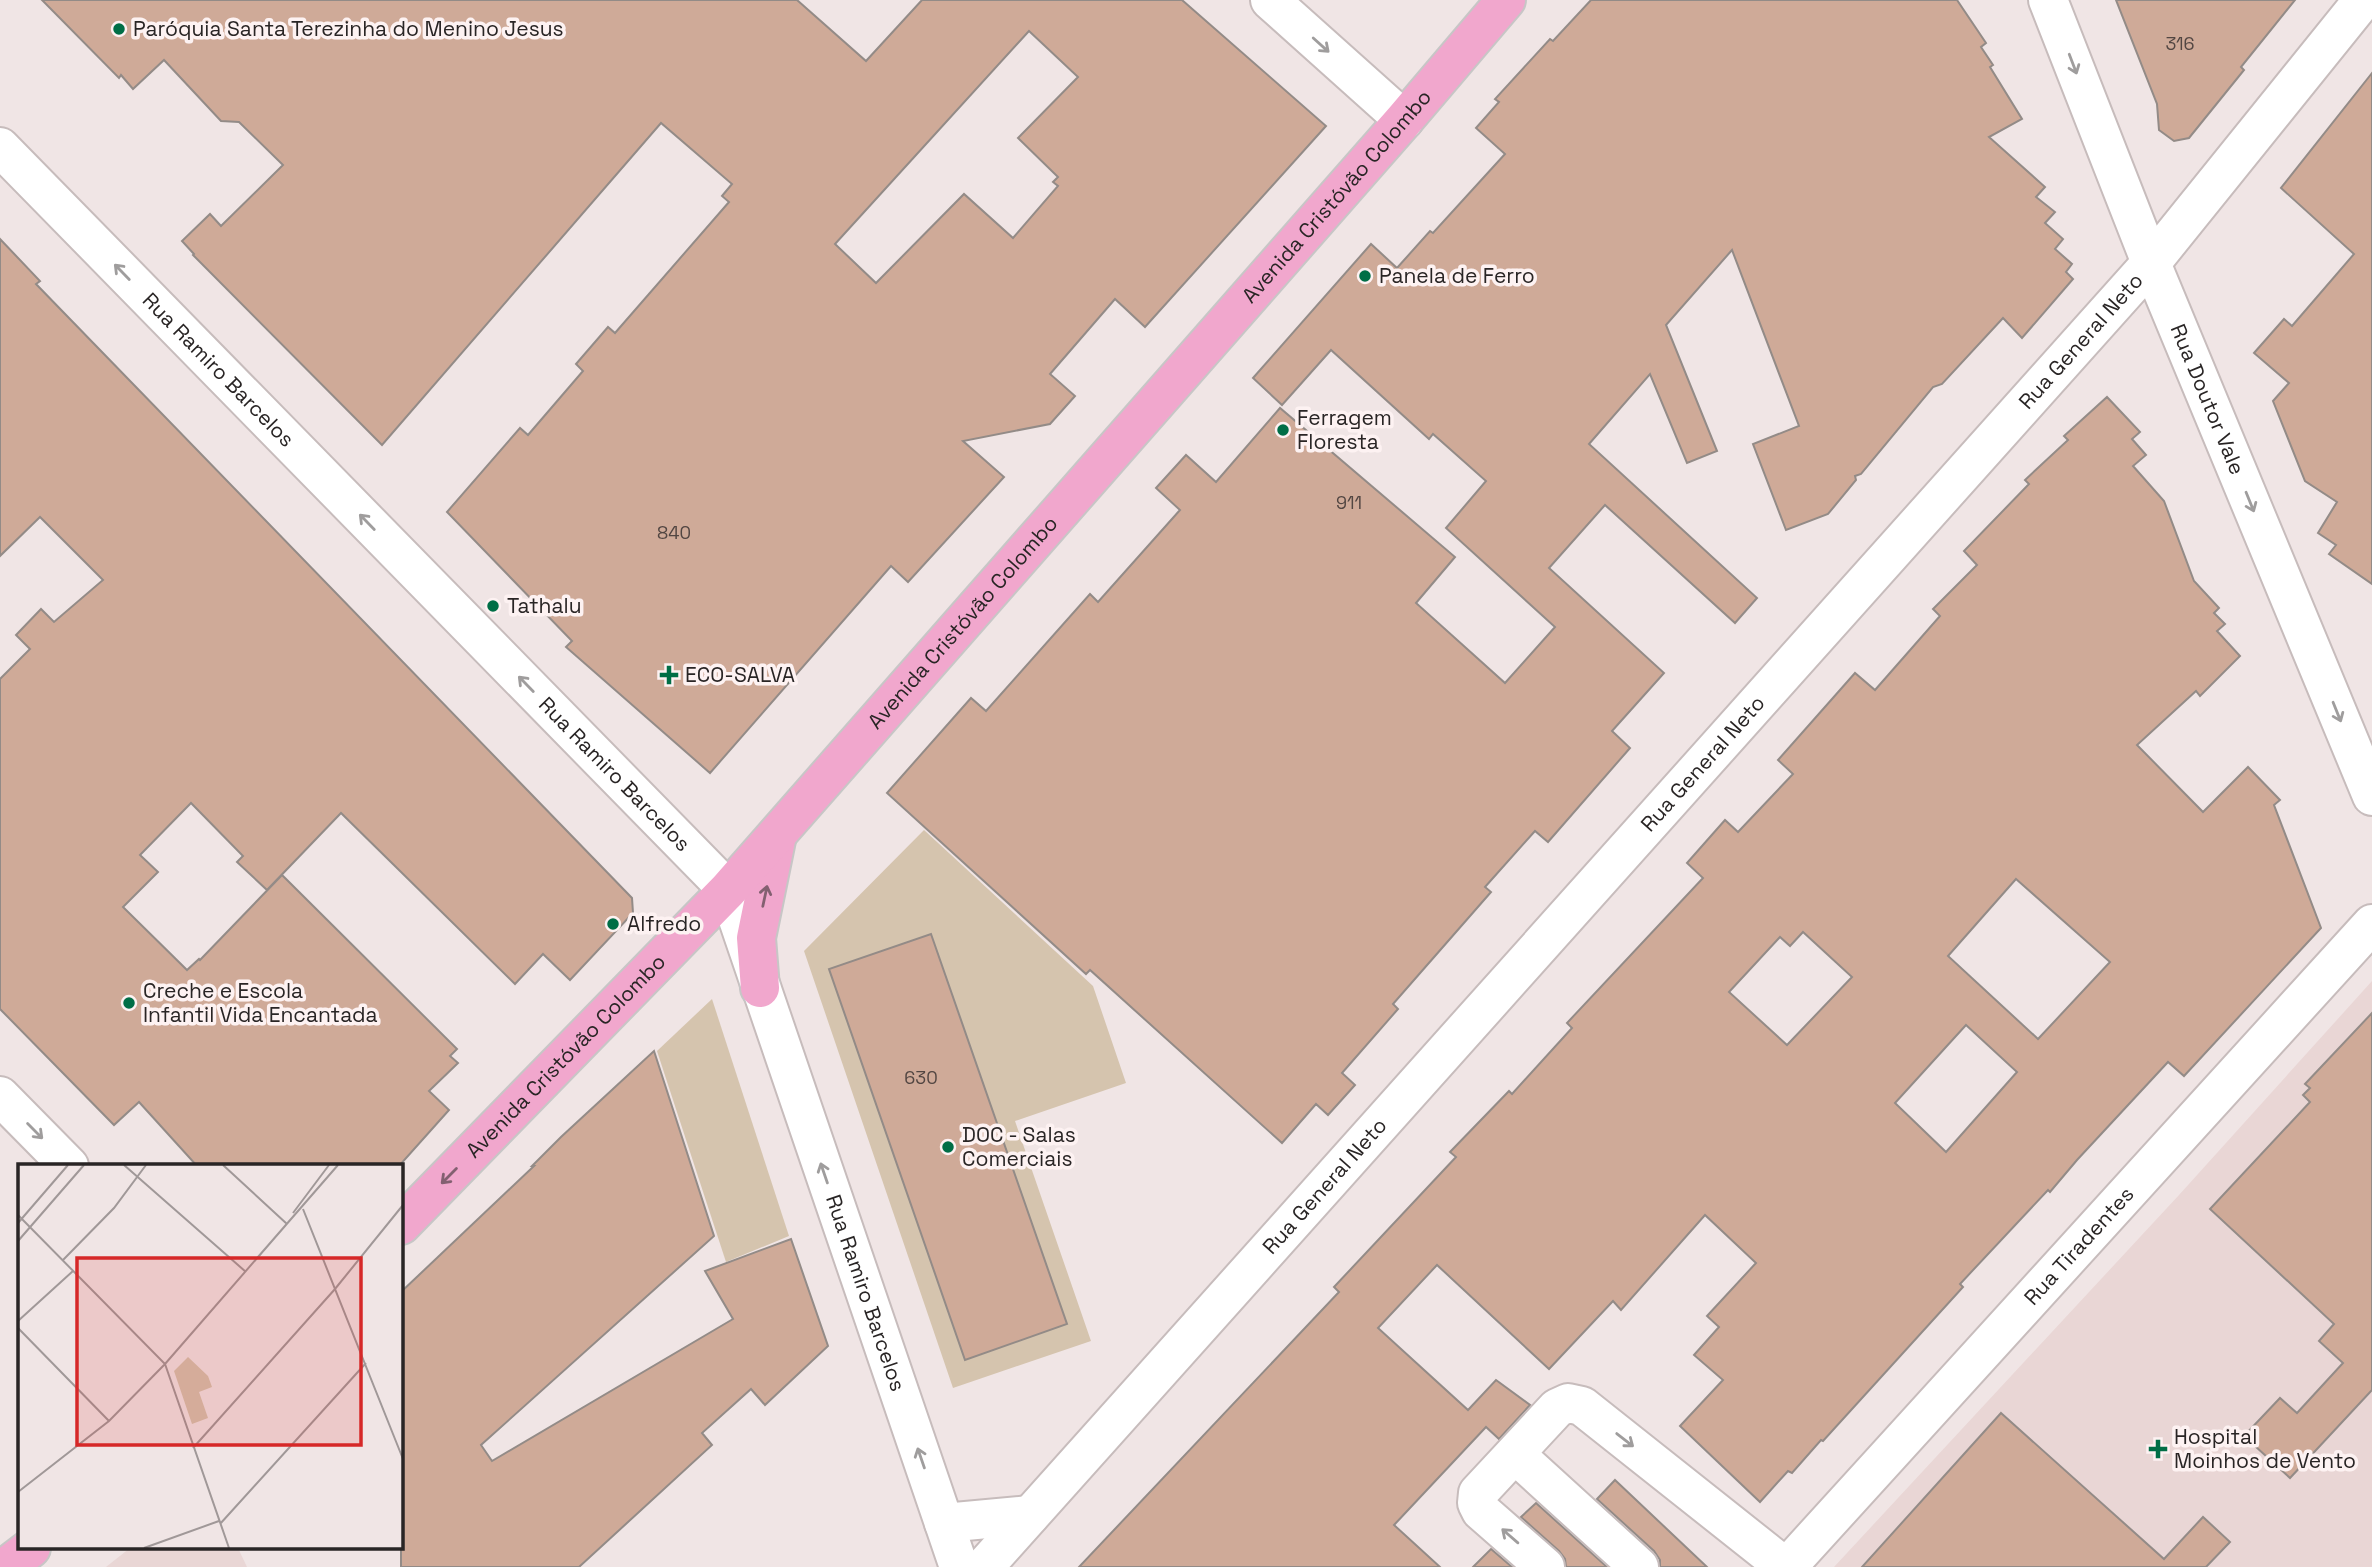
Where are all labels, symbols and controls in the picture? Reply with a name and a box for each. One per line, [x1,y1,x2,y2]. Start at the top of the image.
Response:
place label: Paróquia Santa Terezinha do Menino Jesus [133,15,564,42]
marker: Paróquia Santa Terezinha do Menino Jesus [111,21,127,37]
house number: 316 [2165,32,2195,55]
one-way arrow [1312,37,1330,53]
one-way arrow [2067,52,2080,74]
street label: Avenida Cristóvão Colombo [1236,84,1437,308]
place label: Panela de Ferro [1379,262,1535,289]
one-way arrow [113,263,130,280]
street label: Rua General Neto [2013,267,2149,415]
marker: Panela de Ferro [1357,268,1373,284]
street label: Rua Ramiro Barcelos [137,287,300,452]
street label: Rua Doutor Vale [2165,320,2251,478]
place label: Ferragem Floresta [1297,404,1392,455]
marker: Ferragem Floresta [1275,422,1291,438]
one-way arrow [2244,490,2257,512]
house number: 911 [1336,491,1362,514]
street label: Avenida Cristóvão Colombo [862,510,1063,734]
one-way arrow [358,514,375,531]
house number: 840 [657,521,691,544]
place label: Tathalu [507,592,582,619]
marker: Tathalu [485,598,501,614]
place label: ECO-SALVA [685,661,795,688]
marker: ECO-SALVA [659,665,679,685]
one-way arrow [517,676,534,693]
street label: Rua General Neto [1635,690,1771,837]
street label: Rua Ramiro Barcelos [533,691,697,857]
one-way arrow [2331,700,2344,722]
one-way arrow [758,885,772,908]
place label: Alfredo [627,910,701,937]
marker: Alfredo [605,916,621,932]
street label: Avenida Cristóvão Colombo [460,948,671,1164]
place label: Creche e Escola Infantil Vida Encantada [143,977,378,1028]
marker: Creche e Escola Infantil Vida Encantada [121,995,137,1011]
house number: 630 [904,1066,938,1089]
street label: Rua General Neto [1256,1112,1392,1260]
place label: DOC - Salas Comerciais [962,1121,1076,1172]
one-way arrow [26,1122,43,1139]
marker: DOC - Salas Comerciais [940,1139,956,1155]
one-way arrow [816,1163,829,1185]
inset map [18,1164,402,1550]
one-way arrow [440,1167,457,1184]
street label: Rua Tiradentes [2018,1181,2140,1311]
street label: Rua Ramiro Barcelos [820,1191,912,1395]
place label: Hospital Moinhos de Vento [2174,1423,2356,1474]
one-way arrow [1615,1432,1633,1447]
marker: Hospital Moinhos de Vento [2148,1439,2168,1459]
one-way arrow [914,1447,927,1469]
one-way arrow [1501,1528,1519,1544]

